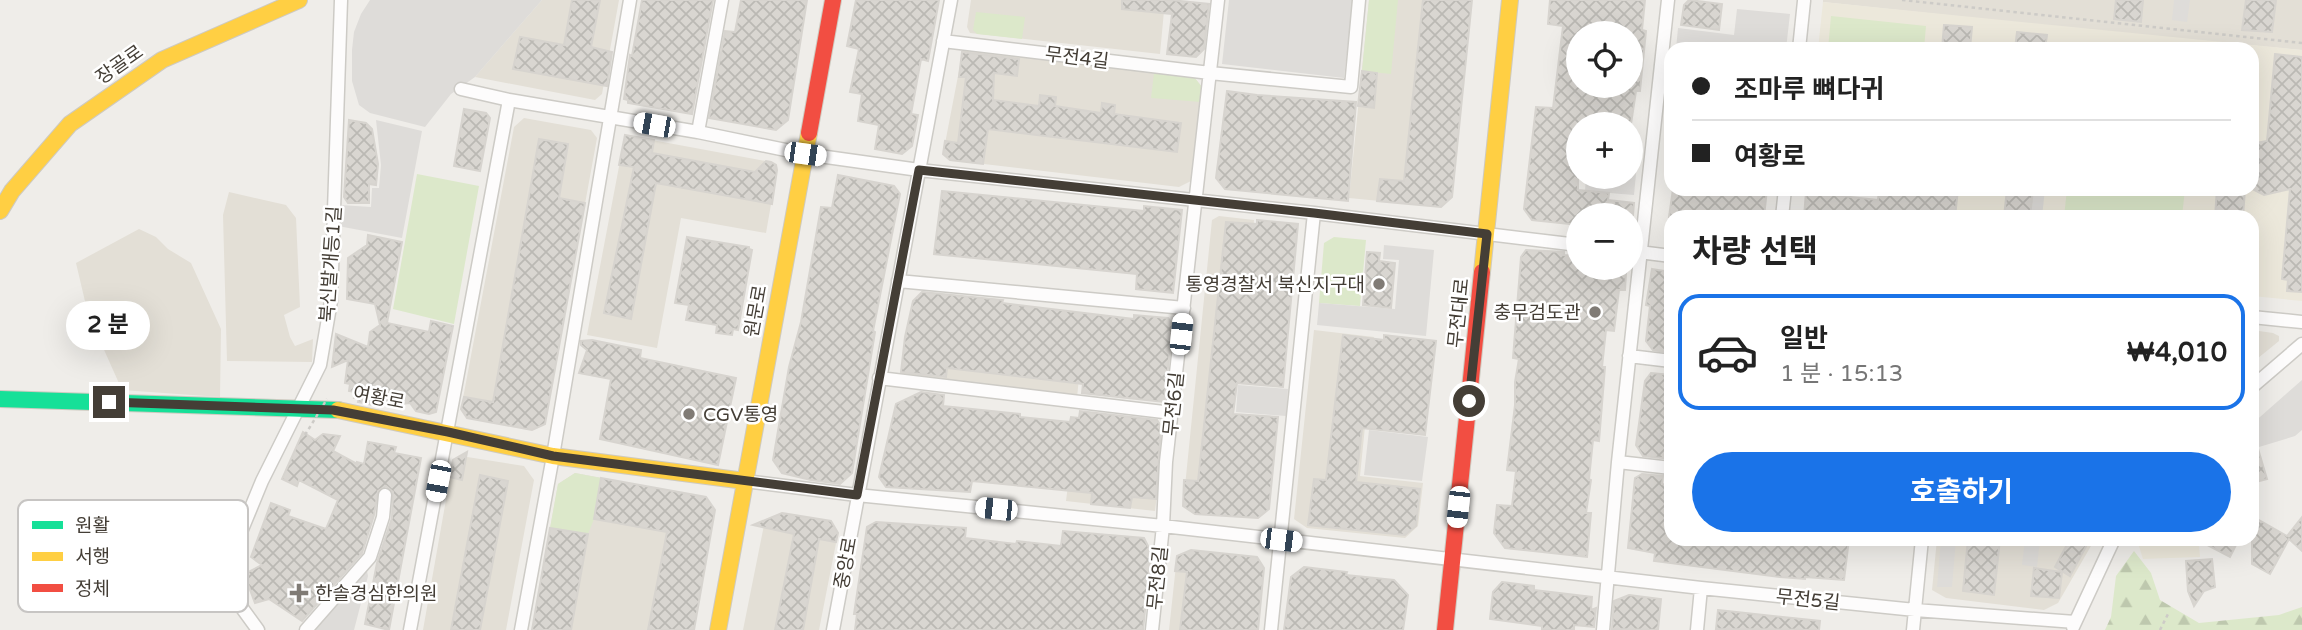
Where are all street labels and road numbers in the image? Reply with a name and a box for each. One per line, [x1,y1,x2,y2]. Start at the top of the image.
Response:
street label: 장골로 [92,41,147,89]
street label: 무전4길 [1044,43,1110,73]
street label: 북신발개등1길 [316,205,346,323]
street label: 무전대로 [1444,277,1474,349]
street label: 원문로 [741,283,771,339]
street label: 무전6길 [1160,371,1188,437]
street label: 여황로 [351,382,407,414]
street label: 중앙로 [831,535,861,591]
street label: 무전8길 [1144,545,1172,611]
street label: 무전5길 [1775,586,1841,614]

